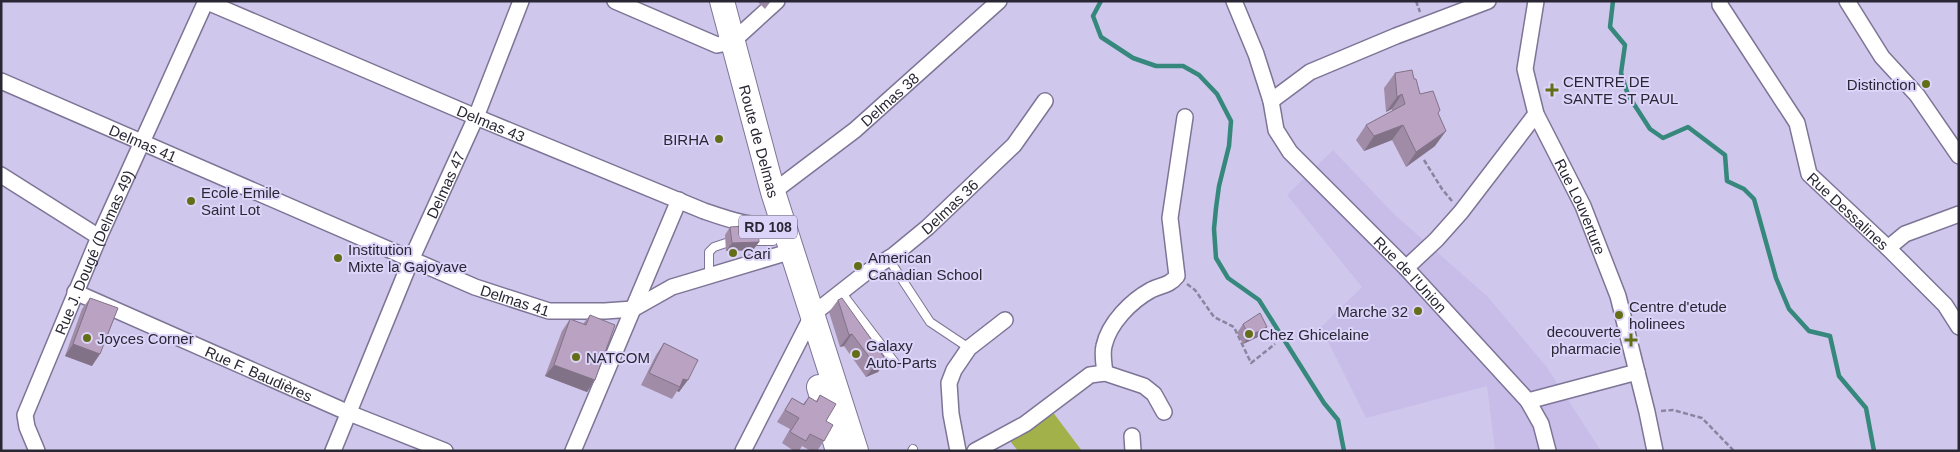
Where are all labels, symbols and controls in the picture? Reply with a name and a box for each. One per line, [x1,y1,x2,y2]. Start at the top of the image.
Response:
street label: Delmas 38 [857,69,922,129]
place label: CENTRE DE SANTE ST PAUL [1563,73,1678,107]
place label: Distinction [1847,76,1916,93]
marker: Distinction [1920,78,1932,90]
street label: Route de Delmas [736,83,783,200]
marker: CENTRE DE SANTE ST PAUL [1545,83,1559,97]
street label: Delmas 43 [455,101,527,145]
street label: Delmas 41 [107,121,179,165]
place label: BIRHA [663,131,709,148]
marker: BIRHA [713,133,725,145]
street label: Delmas 47 [423,149,468,221]
street label: Rue Louverture [1552,156,1609,257]
street label: Rue J. Dougé (Delmas 49) [51,167,137,337]
street label: Rue Dessalines [1804,169,1892,253]
street label: Delmas 36 [918,176,981,237]
place label: Ecole Emile Saint Lot [201,184,280,218]
marker: Ecole Emile Saint Lot [185,195,197,207]
road number: RD 108 [739,216,797,238]
street label: Rue de l'Union [1371,233,1451,316]
place label: Institution Mixte la Gajoyave [348,241,467,275]
place label: Cari [743,245,771,262]
marker: Cari [727,247,739,259]
place label: American Canadian School [868,249,982,283]
marker: Institution Mixte la Gajoyave [332,252,344,264]
marker: American Canadian School [852,260,864,272]
street label: Delmas 41 [478,281,552,319]
place label: Centre d'etude holinees [1629,298,1727,332]
place label: Marche 32 [1337,303,1408,320]
marker: Marche 32 [1412,305,1424,317]
marker: Centre d'etude holinees [1613,309,1625,321]
place label: decouverte pharmacie [1547,323,1621,357]
place label: Chez Ghicelaine [1259,326,1369,343]
marker: Chez Ghicelaine [1243,328,1255,340]
place label: Joyces Corner [97,330,194,347]
marker: Joyces Corner [81,332,93,344]
marker: decouverte pharmacie [1625,334,1637,346]
place label: Galaxy Auto-Parts [866,337,937,371]
street label: Rue F. Baudières [203,342,315,404]
marker: Galaxy Auto-Parts [850,348,862,360]
place label: NATCOM [586,349,650,366]
marker: NATCOM [570,351,582,363]

